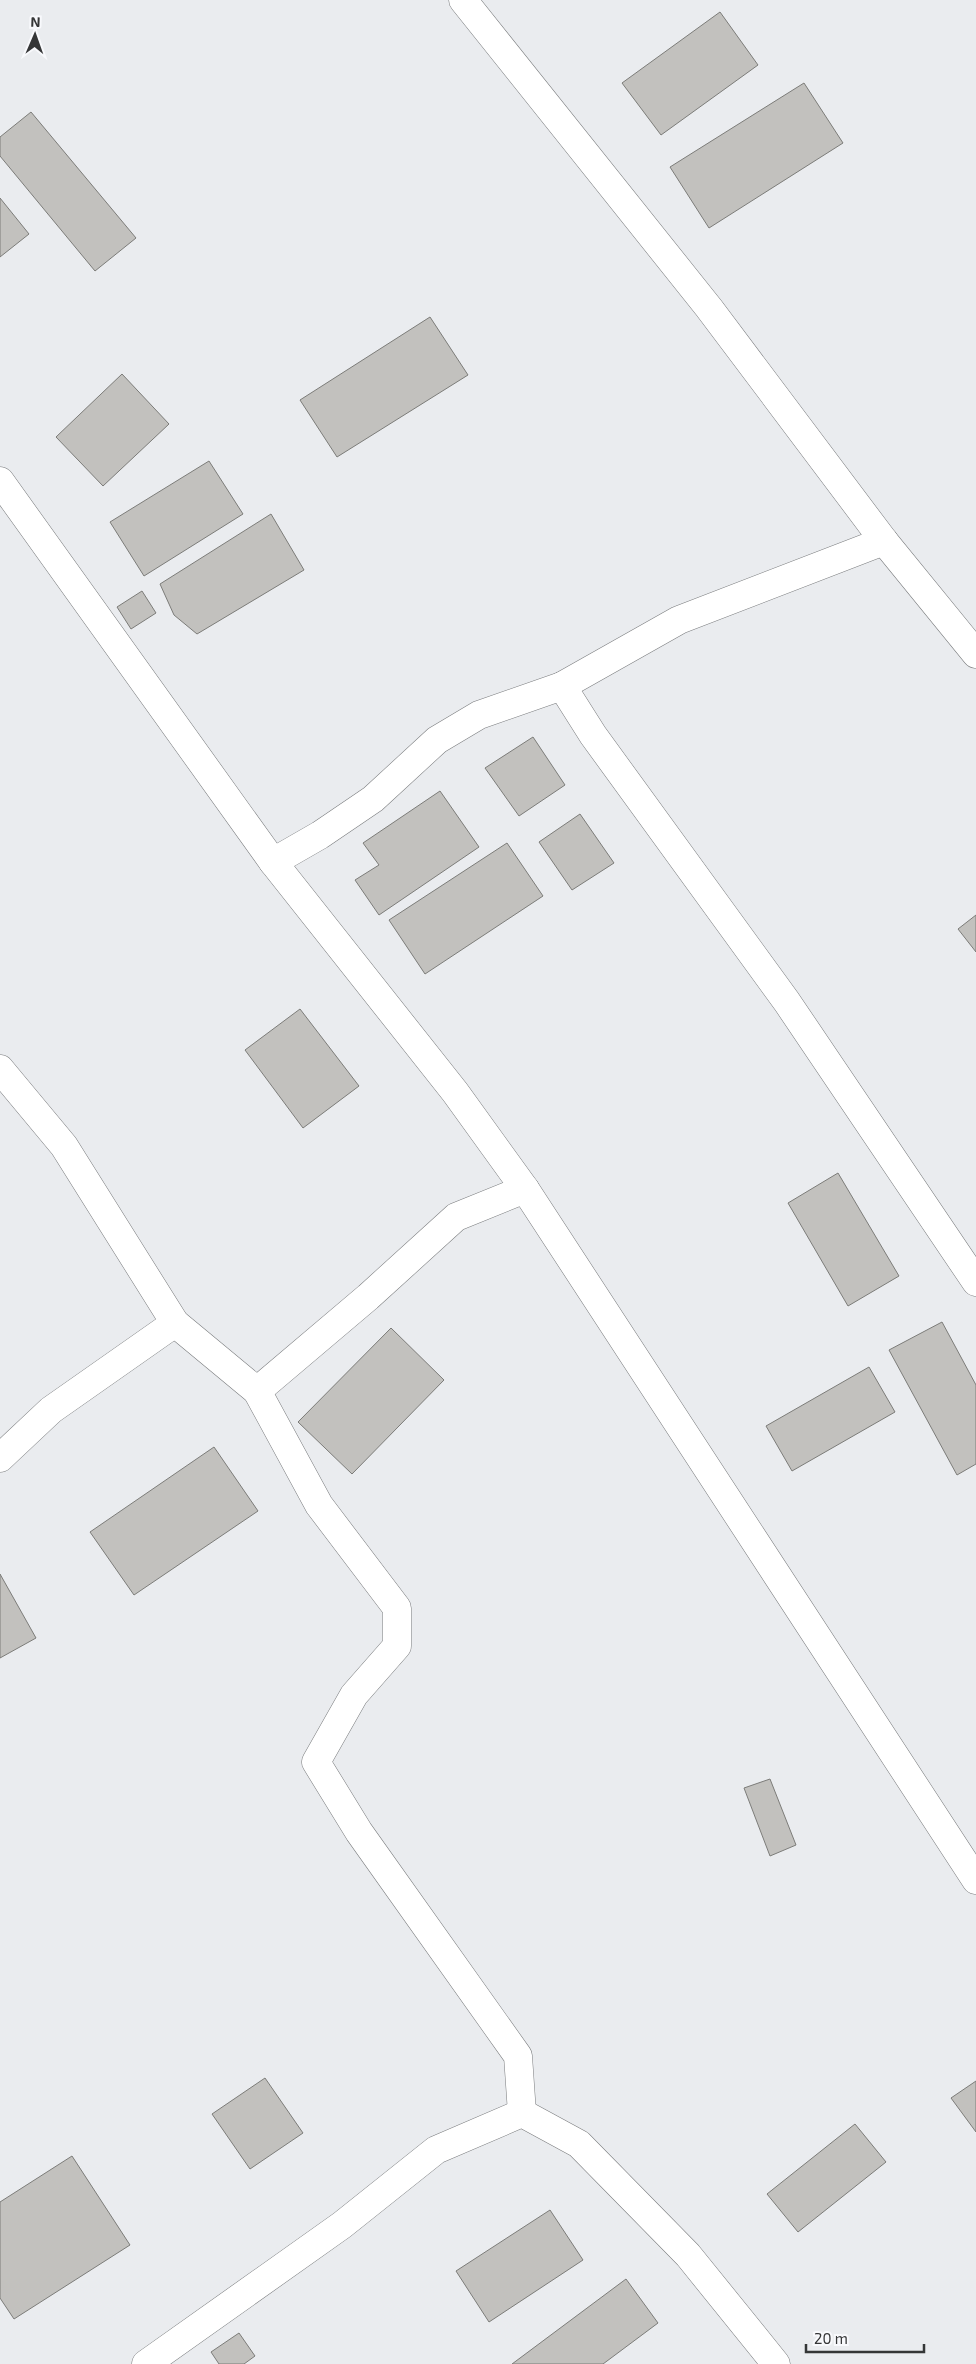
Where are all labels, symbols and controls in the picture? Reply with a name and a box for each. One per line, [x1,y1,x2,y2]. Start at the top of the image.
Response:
north arrow [10,10,60,60]
text: N [30,13,41,30]
scale bar [806,2322,924,2354]
text: 20 m [814,2329,848,2347]

